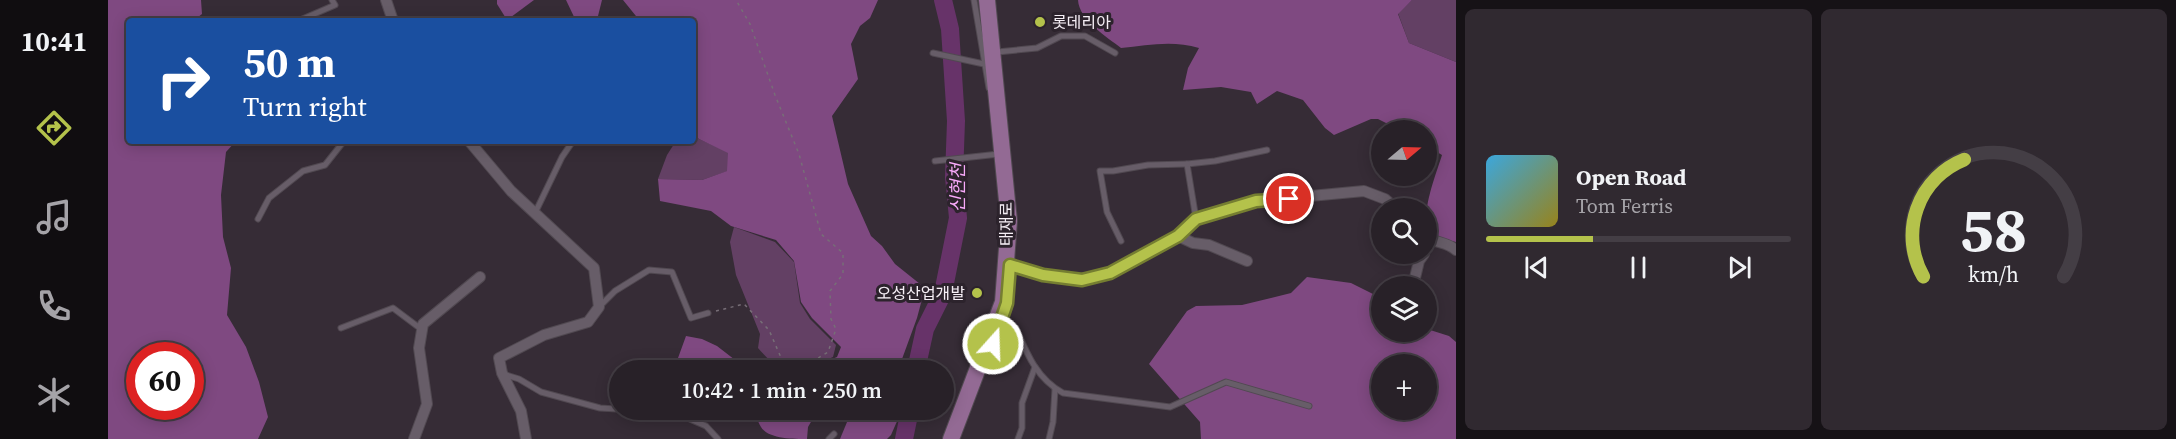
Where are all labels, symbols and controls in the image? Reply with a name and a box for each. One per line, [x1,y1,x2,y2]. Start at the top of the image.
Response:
place label: 롯데리아 [1052,11,1111,33]
marker: 롯데리아 [1033,15,1047,29]
text: 10:41 [21,23,87,60]
text: 50 m [243,33,336,91]
icon: right [144,42,222,120]
text: Turn right [243,88,367,125]
icon: directions [33,107,75,149]
north arrow [1371,120,1437,186]
map controls [1371,120,1437,420]
water label: 신현천 [945,161,970,213]
text: Open Road [1576,162,1686,192]
pin [1263,173,1314,224]
icon: arrive [1272,182,1305,215]
text: 58 [1960,186,2028,272]
text: Tom Ferris [1576,192,1673,220]
icon: music [33,196,75,238]
button: search [1371,198,1437,264]
street label: 태재로 [995,202,1017,246]
icon: previous [1520,251,1553,284]
icon: pause [1622,251,1655,284]
icon: next [1723,251,1756,284]
text: km/h [1968,260,2019,289]
button: layers [1371,276,1437,342]
place label: 오성산업개발 [877,282,965,304]
icon: phone [33,285,75,327]
marker: 오성산업개발 [970,286,984,300]
position arrow [961,312,1025,376]
speed limit sign: 60 [126,342,204,420]
button: + [1371,354,1437,420]
icon: climate [33,374,75,416]
text: 10:42 · 1 min · 250 m [681,375,882,405]

